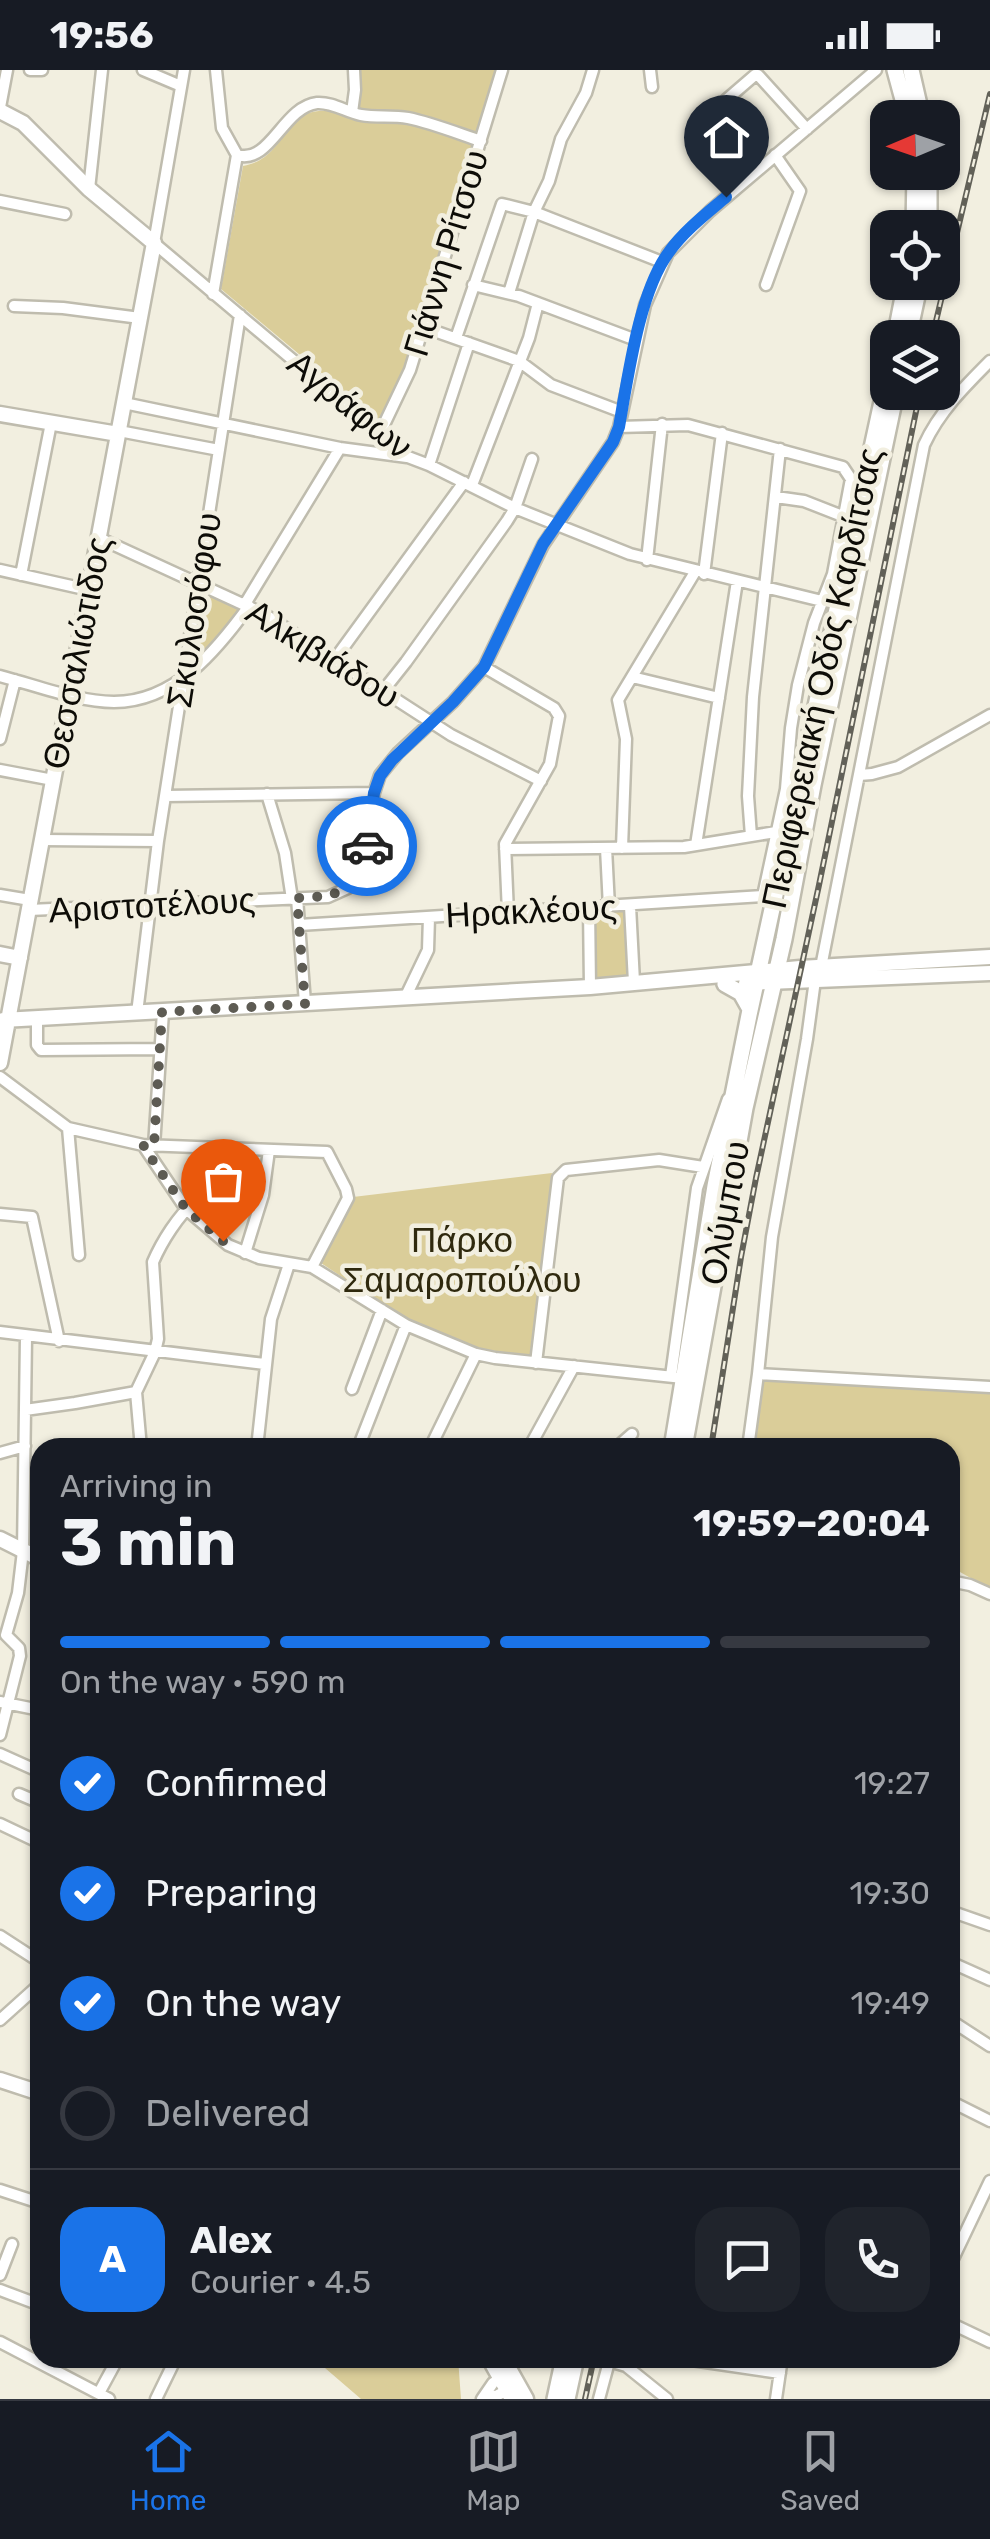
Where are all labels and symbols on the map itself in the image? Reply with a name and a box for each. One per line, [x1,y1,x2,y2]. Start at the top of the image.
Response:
pin [684,95,769,198]
north arrow [870,100,960,190]
street label: Γιάννη Ρίτσου [395,145,497,361]
street label: Αγράφων [279,342,421,468]
street label: Περιφερειακή Οδός Καρδίτσας [753,444,891,912]
street label: Σκυλοσόφου [158,509,230,711]
street label: Θεσσαλιώτιδος [34,533,120,773]
street label: Αλκιβιάδου [239,591,407,717]
courier [317,796,417,896]
street label: Αριστοτέλους [48,879,256,931]
street label: Ηρακλέους [444,886,618,936]
street label: Ολύμπου [692,1138,758,1288]
pin [181,1139,266,1242]
park label: Πάρκο Σαμαροπούλου [343,1219,581,1301]

